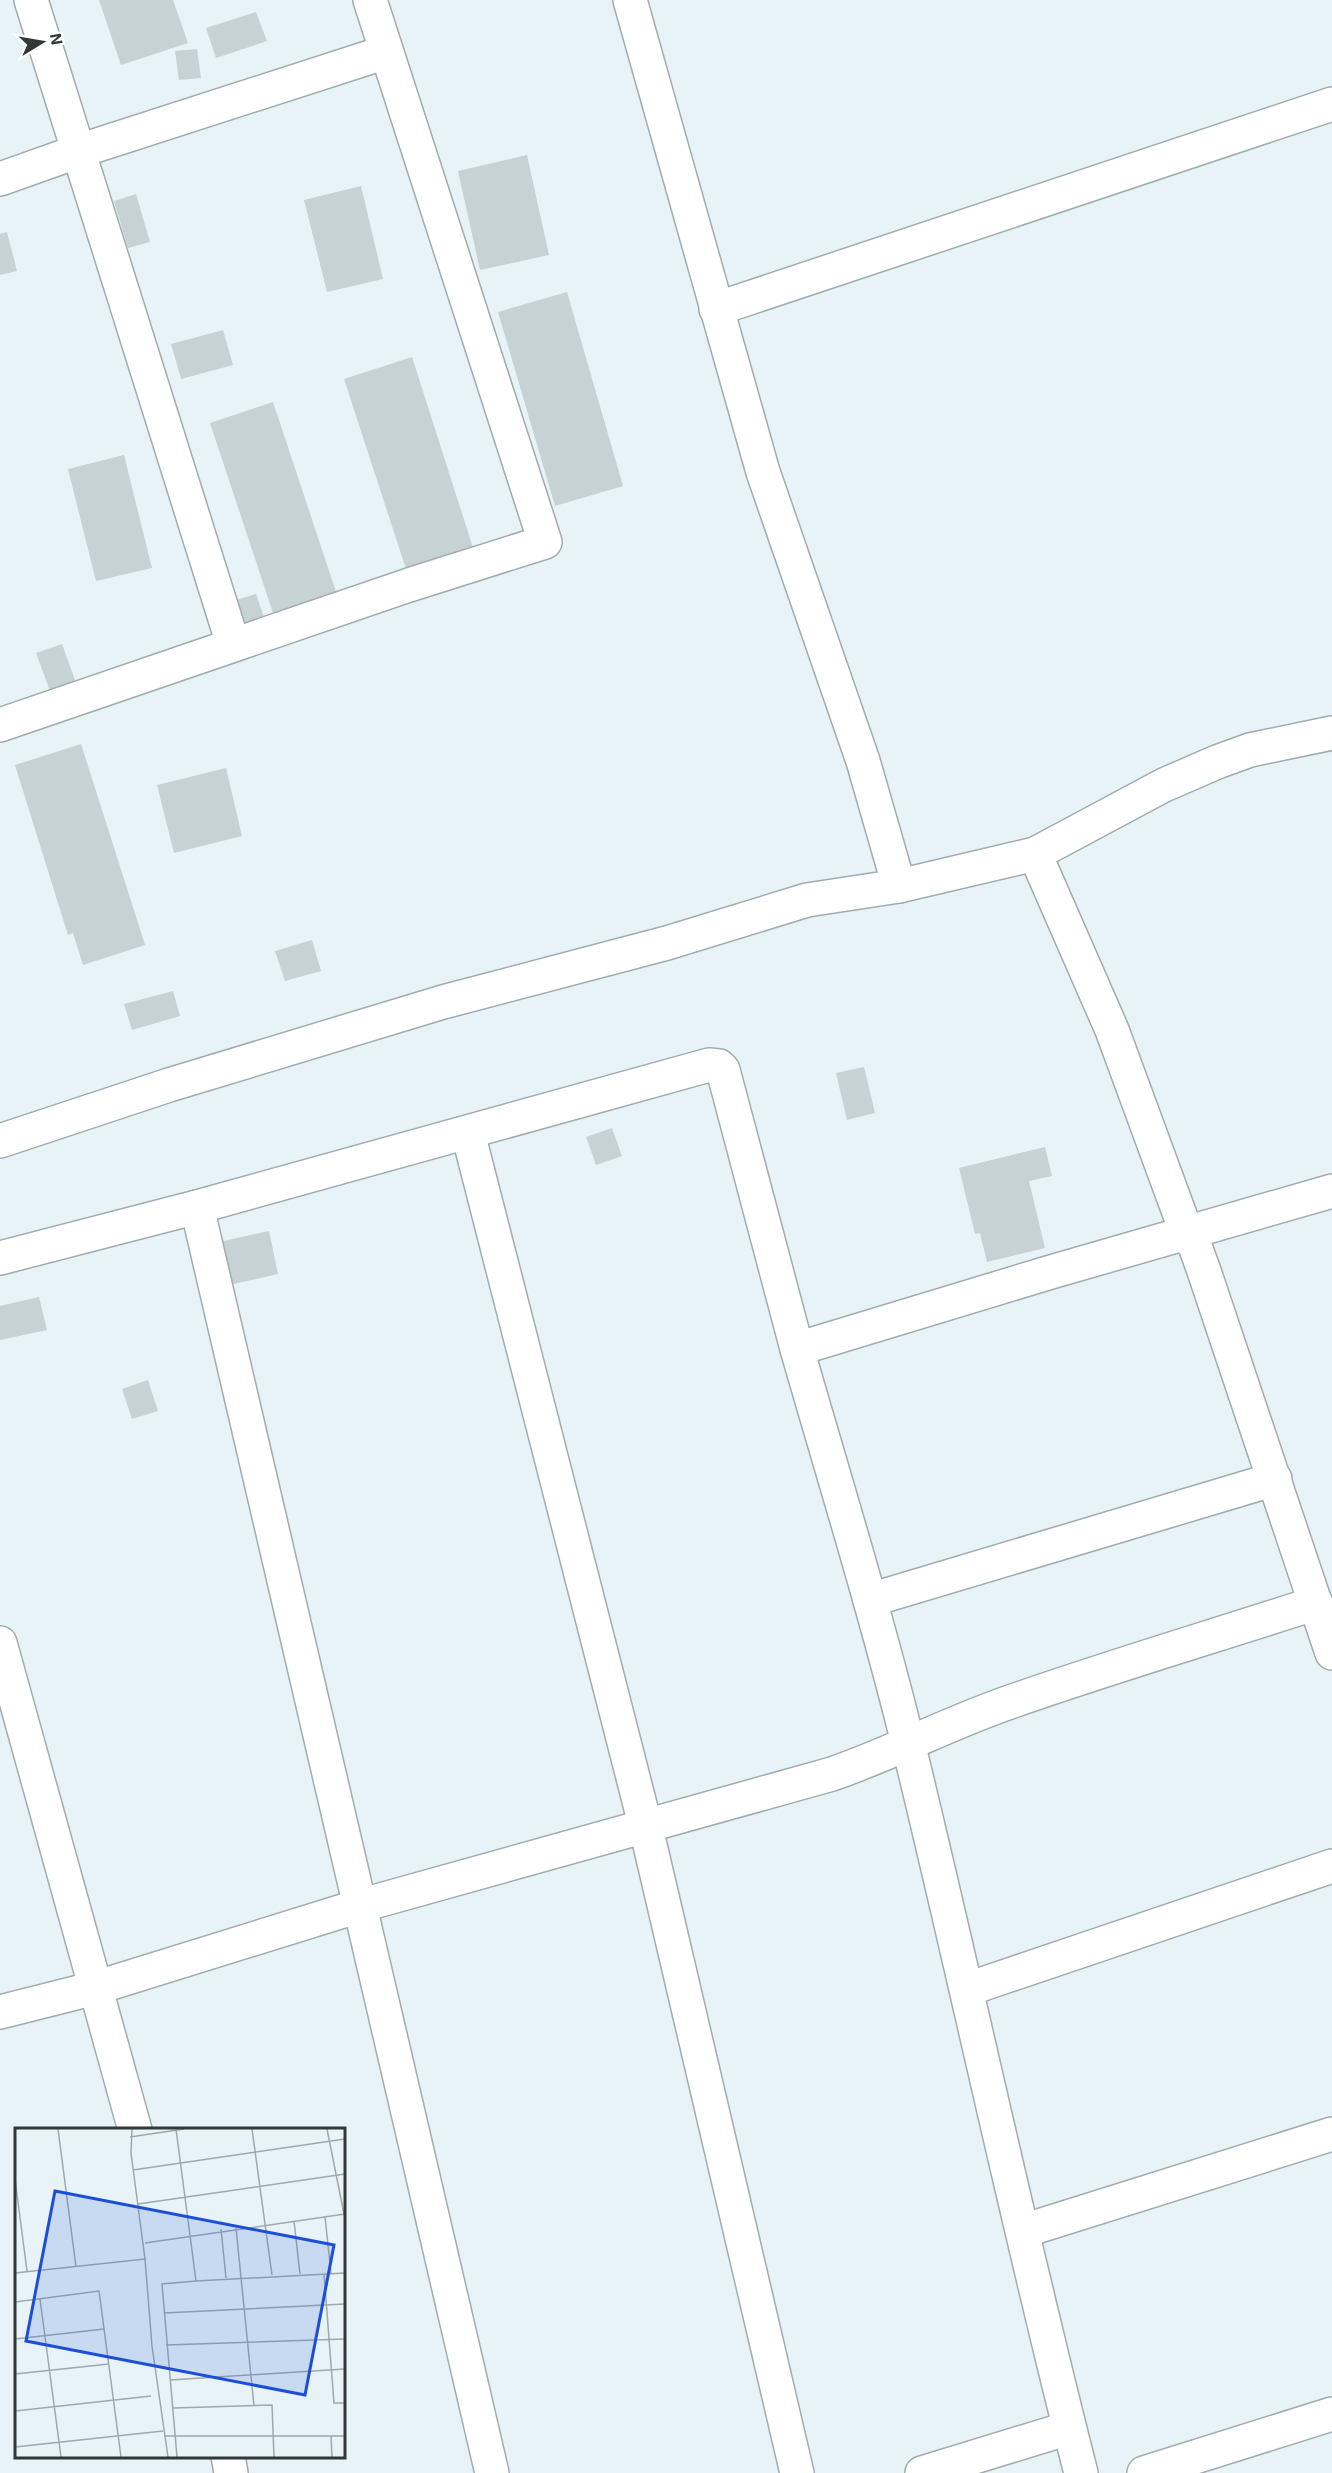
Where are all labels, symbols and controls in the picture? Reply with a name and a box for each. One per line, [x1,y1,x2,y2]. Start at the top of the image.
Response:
north arrow [12,12,72,72]
text: N [47,32,68,47]
inset map [15,2128,345,2458]

